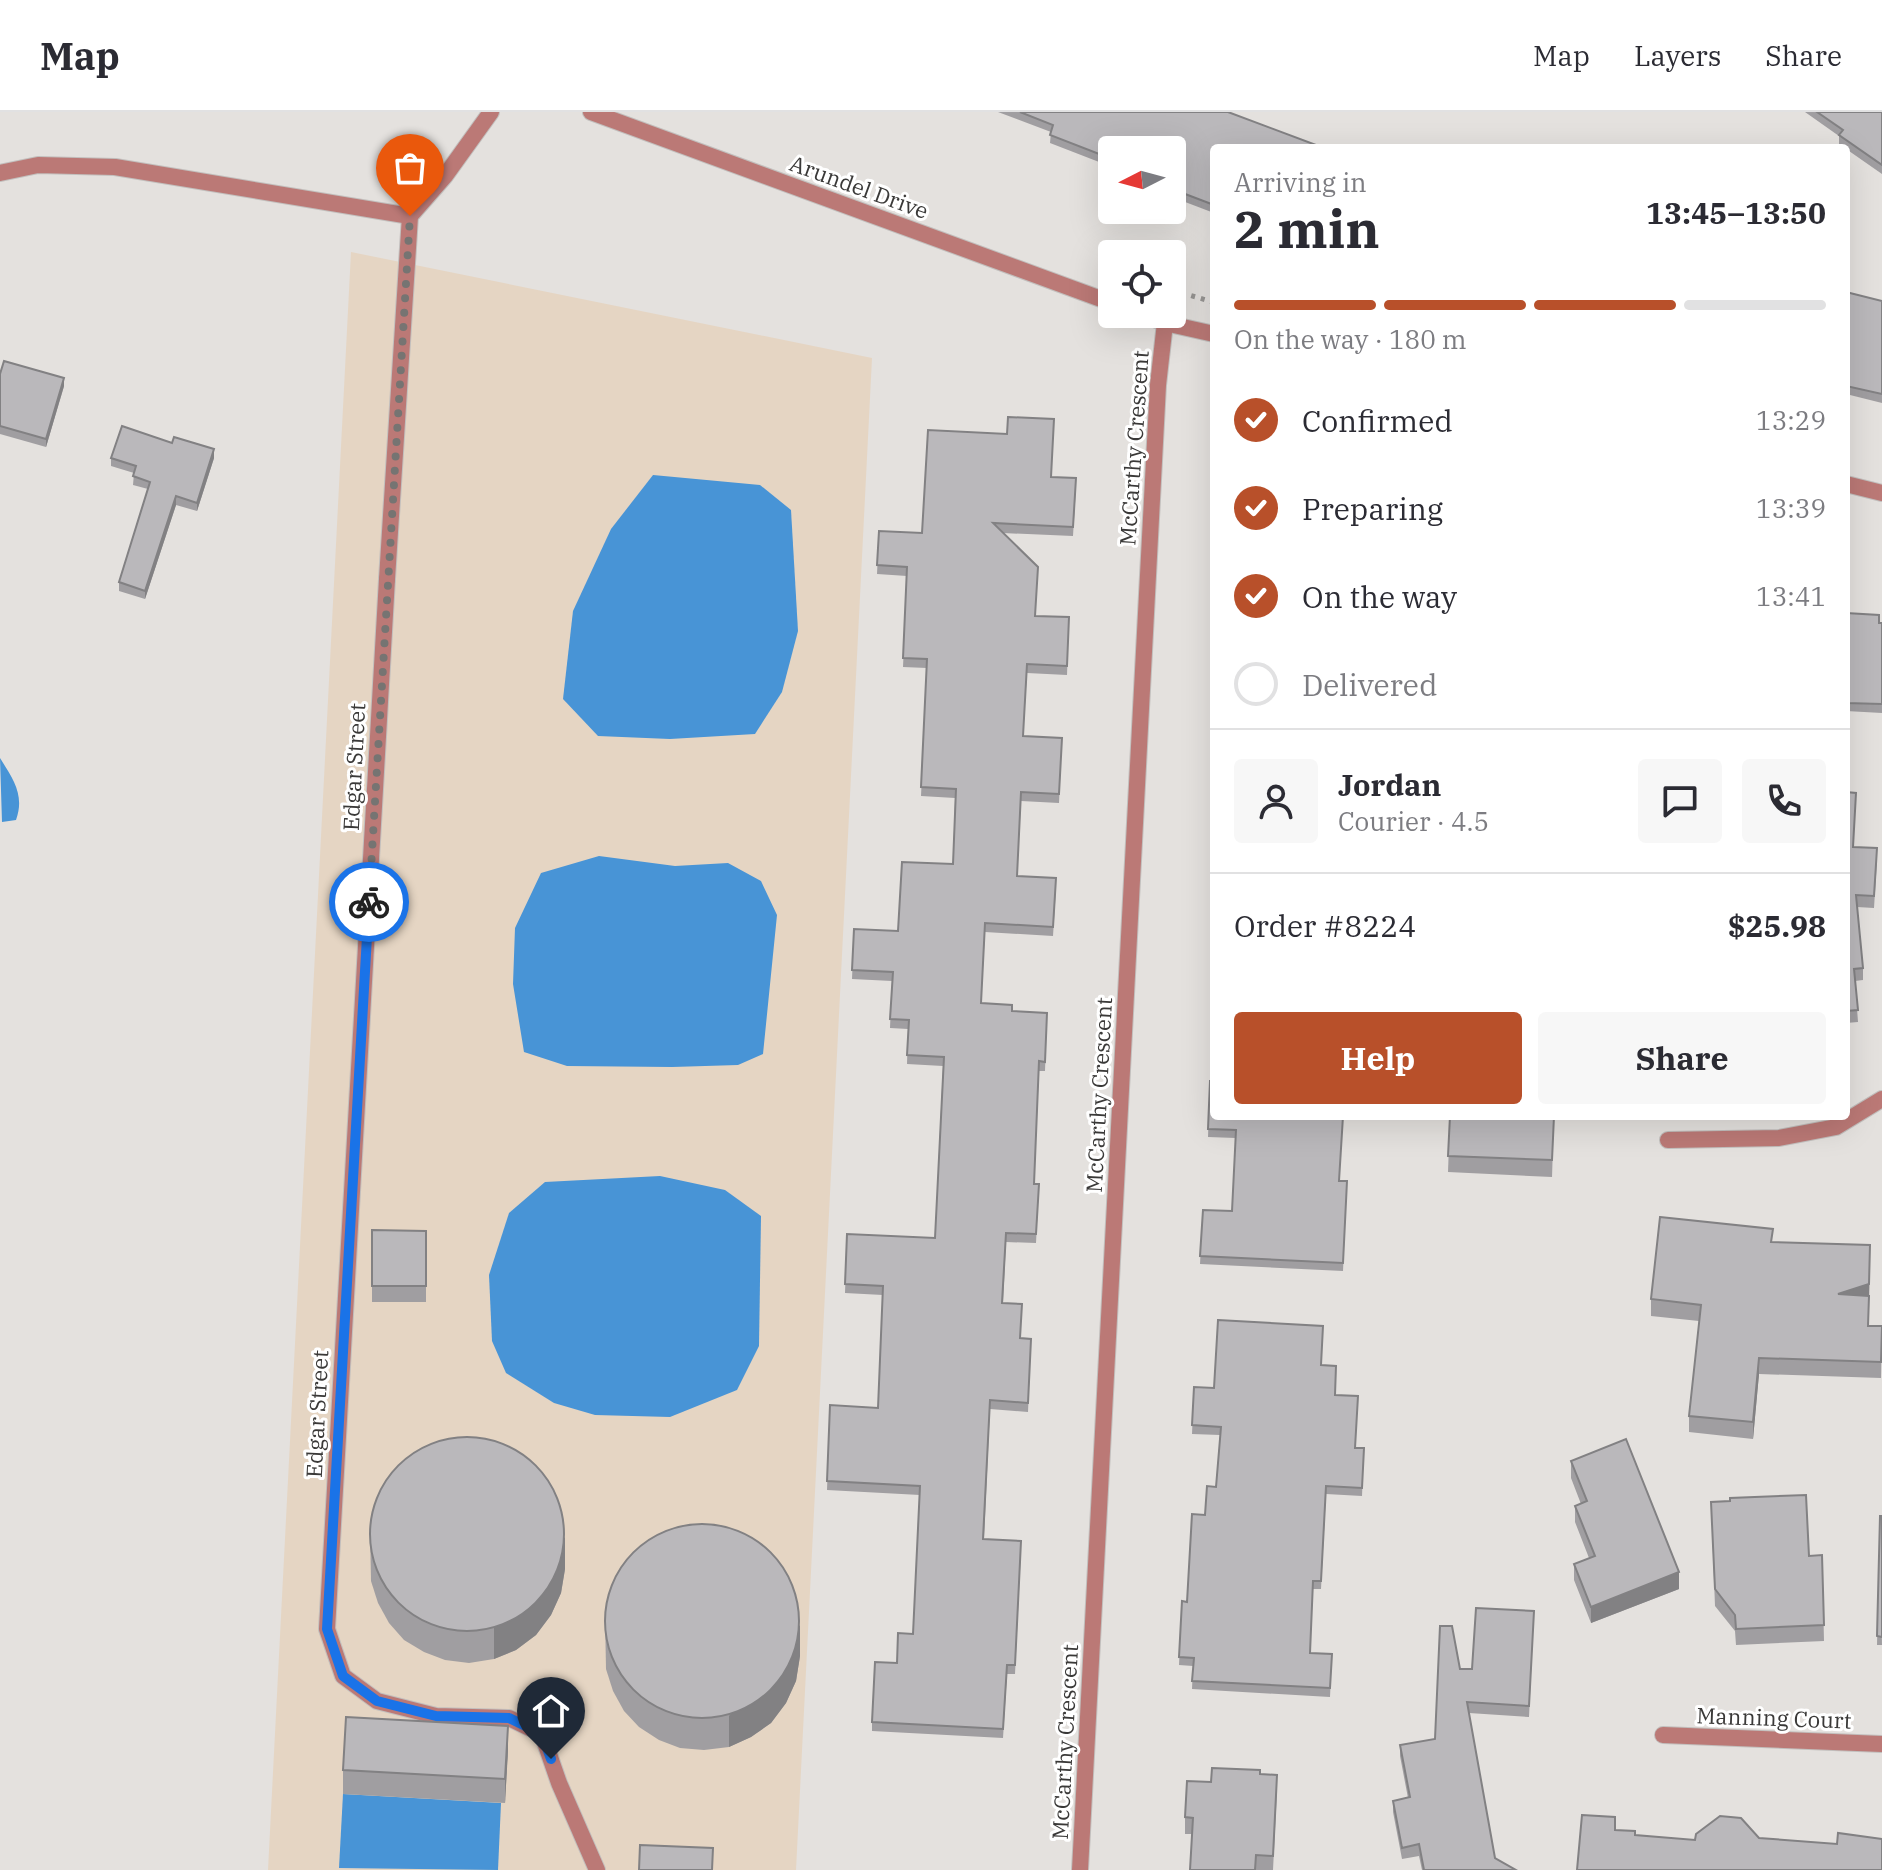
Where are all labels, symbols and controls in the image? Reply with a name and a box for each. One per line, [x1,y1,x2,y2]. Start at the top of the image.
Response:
text: Map [40,31,120,80]
text: Map [1533,37,1590,74]
text: Layers [1634,37,1721,74]
text: Share [1765,37,1842,74]
pin [376,134,444,216]
north arrow [1098,136,1186,224]
map controls [1098,136,1186,328]
icon: bag [388,146,432,190]
street label: Arundel Drive [786,148,932,225]
text: Arriving in [1234,165,1367,199]
text: 13:45–13:50 [1646,193,1826,232]
text: 2 min [1234,195,1380,262]
button: locate [1098,240,1186,328]
text: On the way · 180 m [1234,322,1467,356]
street label: McCarthy Crescent [1112,349,1155,547]
icon: check [1234,398,1278,442]
text: Confirmed [1302,401,1453,440]
text: 13:29 [1756,403,1826,437]
icon: check [1234,486,1278,530]
text: Preparing [1302,489,1443,528]
text: 13:39 [1756,491,1826,525]
icon: check [1234,574,1278,618]
text: On the way [1302,577,1457,616]
text: 13:41 [1756,579,1826,613]
text: Delivered [1302,665,1437,704]
street label: Edgar Street [336,702,371,832]
button: person [1234,759,1318,843]
button: chat [1638,759,1722,843]
button: phone [1742,759,1826,843]
text: Jordan [1338,765,1441,804]
text: Courier · 4.5 [1338,804,1489,838]
courier [329,862,409,942]
icon: bike [347,880,391,924]
text: Order #8224 [1234,906,1416,945]
text: $25.98 [1728,906,1826,945]
street label: McCarthy Crescent [1079,996,1118,1193]
button: Help [1234,1012,1522,1104]
button: Share [1538,1012,1826,1104]
street label: Edgar Street [299,1349,334,1479]
street label: McCarthy Crescent [1045,1643,1084,1840]
pin [517,1677,585,1759]
icon: home [529,1689,573,1733]
street label: Manning Court [1696,1700,1852,1735]

